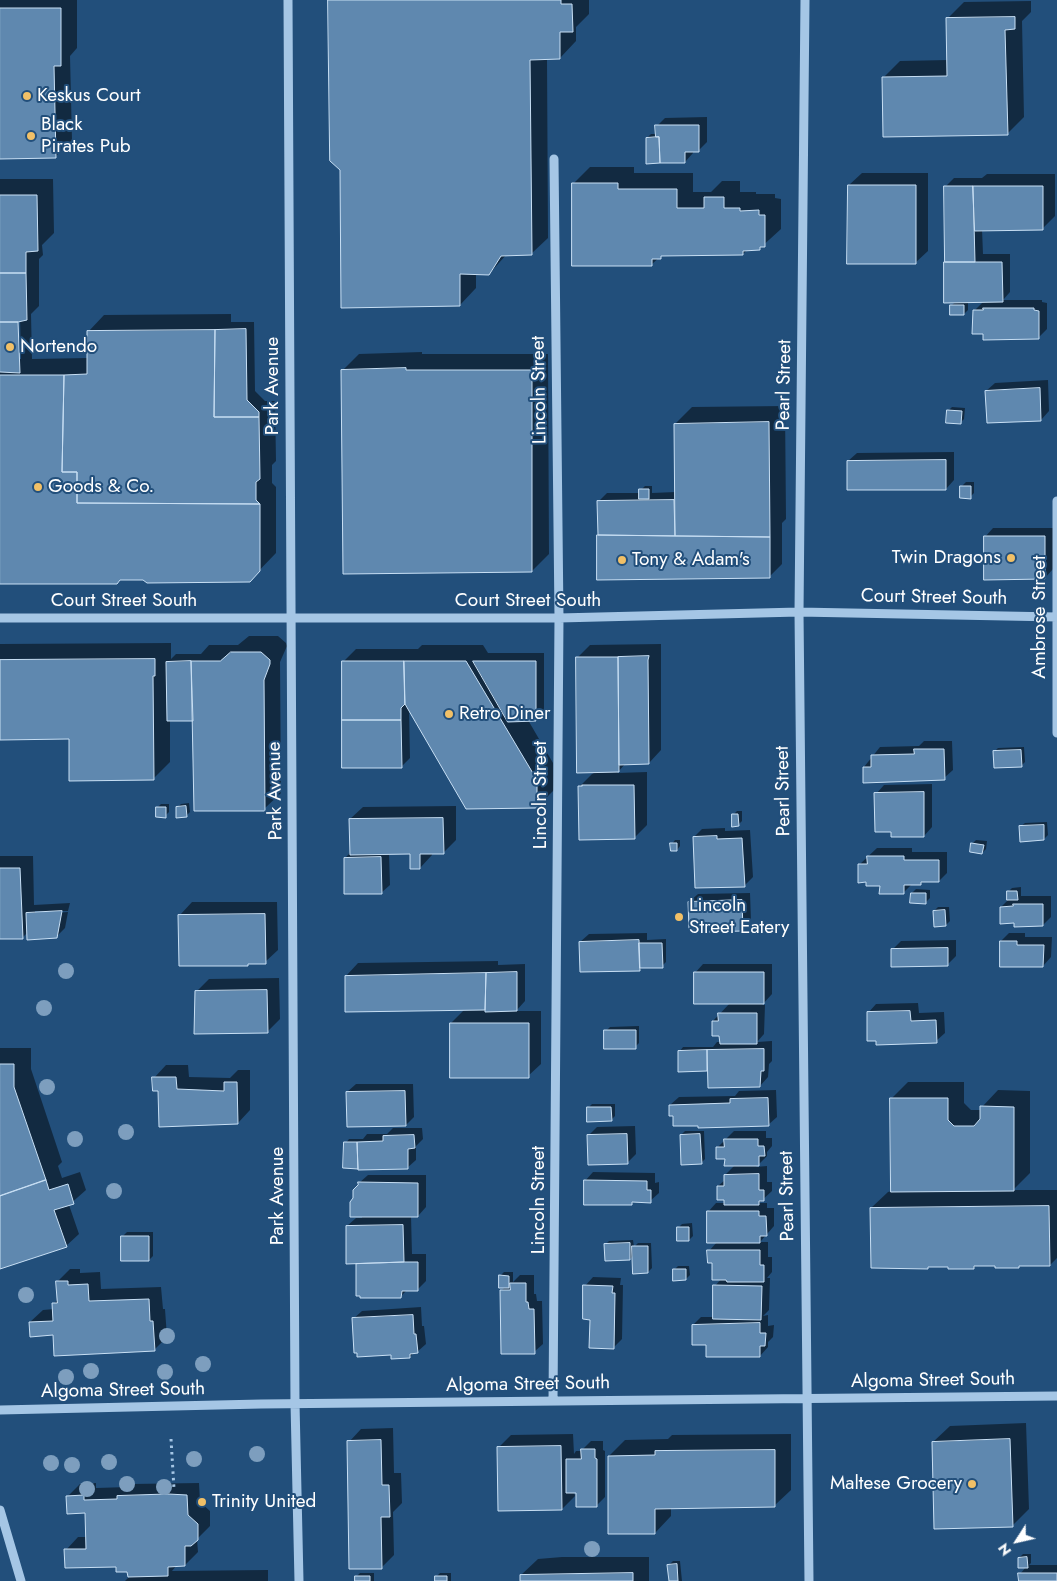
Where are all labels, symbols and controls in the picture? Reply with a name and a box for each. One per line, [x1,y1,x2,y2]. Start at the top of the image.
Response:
place label: Keskus Court [37,85,141,107]
marker: Keskus Court [21,90,33,102]
place label: Black Pirates Pub [41,114,131,158]
marker: Black Pirates Pub [25,130,37,142]
place label: Nortendo [20,336,97,358]
street label: Lincoln Street [528,336,552,444]
street label: Park Avenue [262,337,284,435]
street label: Pearl Street [773,339,797,431]
marker: Nortendo [4,341,16,353]
place label: Goods & Co. [48,476,154,498]
marker: Goods & Co. [32,481,44,493]
place label: Twin Dragons [892,547,1001,569]
place label: Tony & Adam's [632,549,750,571]
marker: Twin Dragons [1005,552,1017,564]
marker: Tony & Adam's [616,554,628,566]
street label: Ambrose Street [1029,555,1051,679]
street label: Court Street South [861,585,1007,611]
street label: Court Street South [51,590,197,612]
street label: Court Street South [455,590,601,612]
place label: Retro Diner [459,703,550,725]
marker: Retro Diner [443,708,455,720]
street label: Park Avenue [264,741,288,841]
street label: Lincoln Street [530,741,552,849]
street label: Pearl Street [772,745,796,837]
place label: Lincoln Street Eatery [689,895,789,939]
marker: Lincoln Street Eatery [673,911,685,923]
street label: Lincoln Street [528,1146,550,1254]
street label: Park Avenue [267,1147,289,1245]
street label: Pearl Street [776,1150,800,1242]
street label: Algoma Street South [851,1368,1015,1394]
street label: Algoma Street South [446,1372,610,1398]
street label: Algoma Street South [41,1378,205,1404]
place label: Maltese Grocery [830,1473,962,1495]
marker: Maltese Grocery [966,1478,978,1490]
place label: Trinity United [212,1491,316,1513]
marker: Trinity United [196,1496,208,1508]
north arrow [992,1516,1042,1566]
text: N [993,1539,1016,1560]

